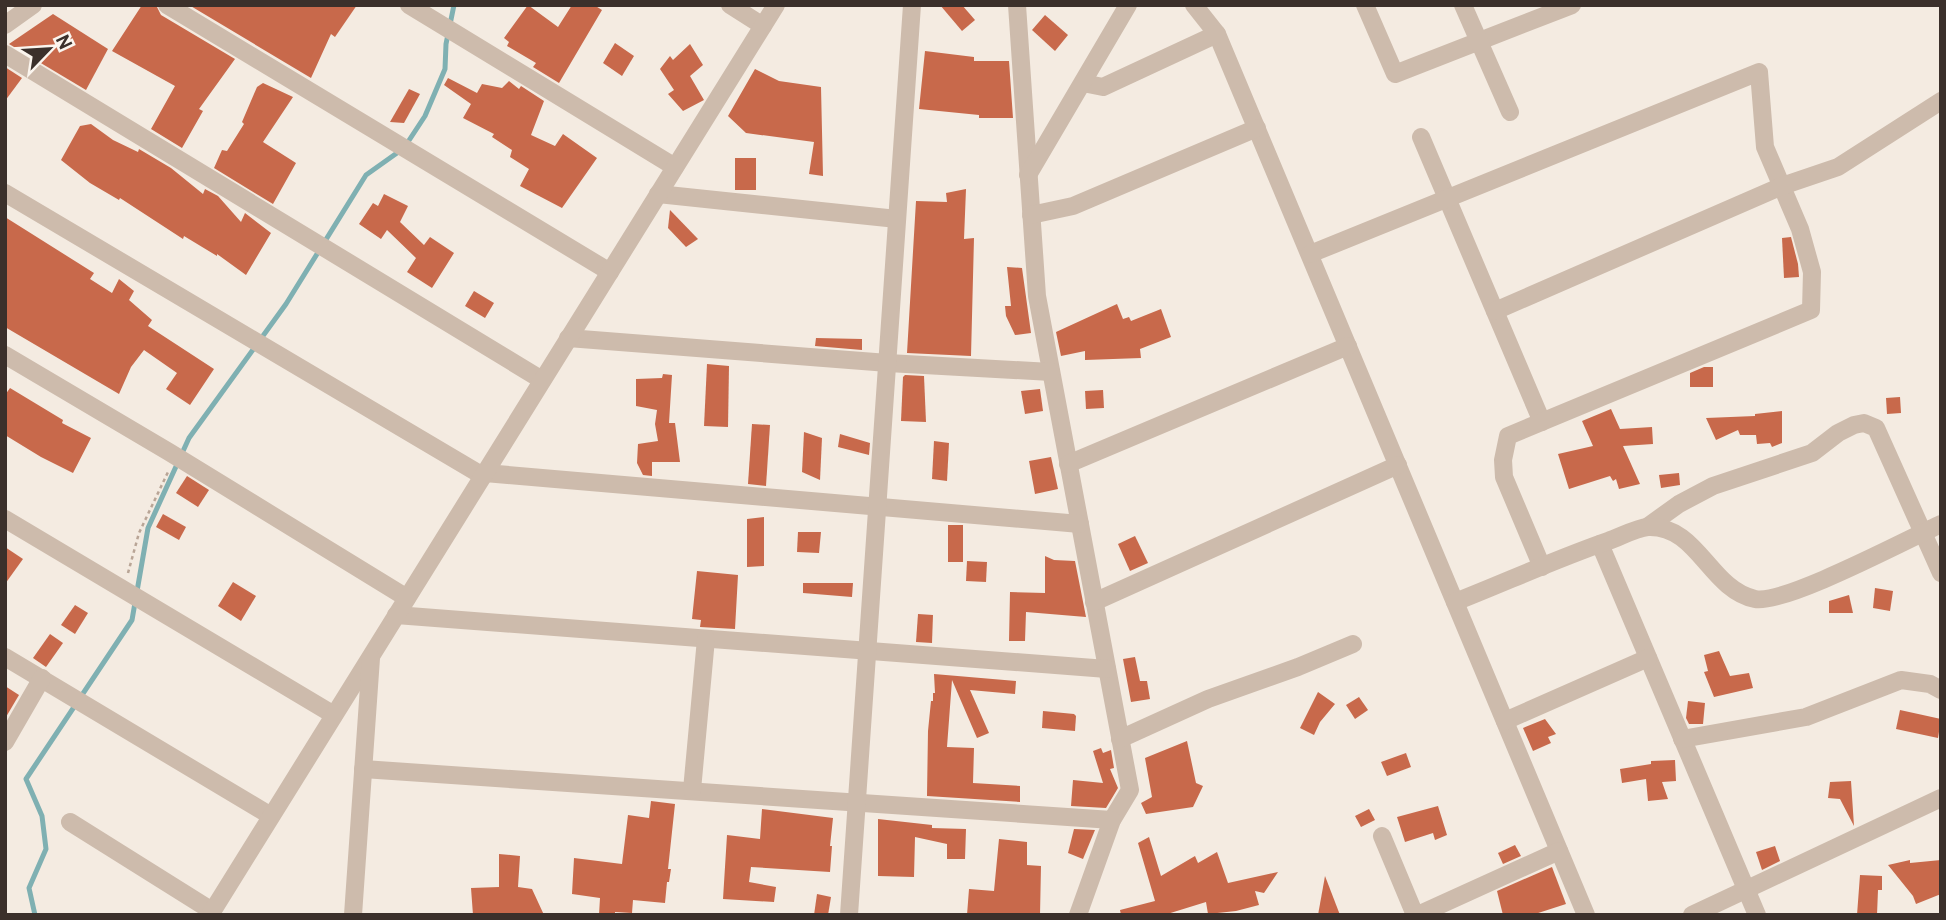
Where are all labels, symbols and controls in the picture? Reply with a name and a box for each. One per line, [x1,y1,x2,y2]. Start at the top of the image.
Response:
north arrow [14,14,84,84]
text: N [49,31,76,54]

